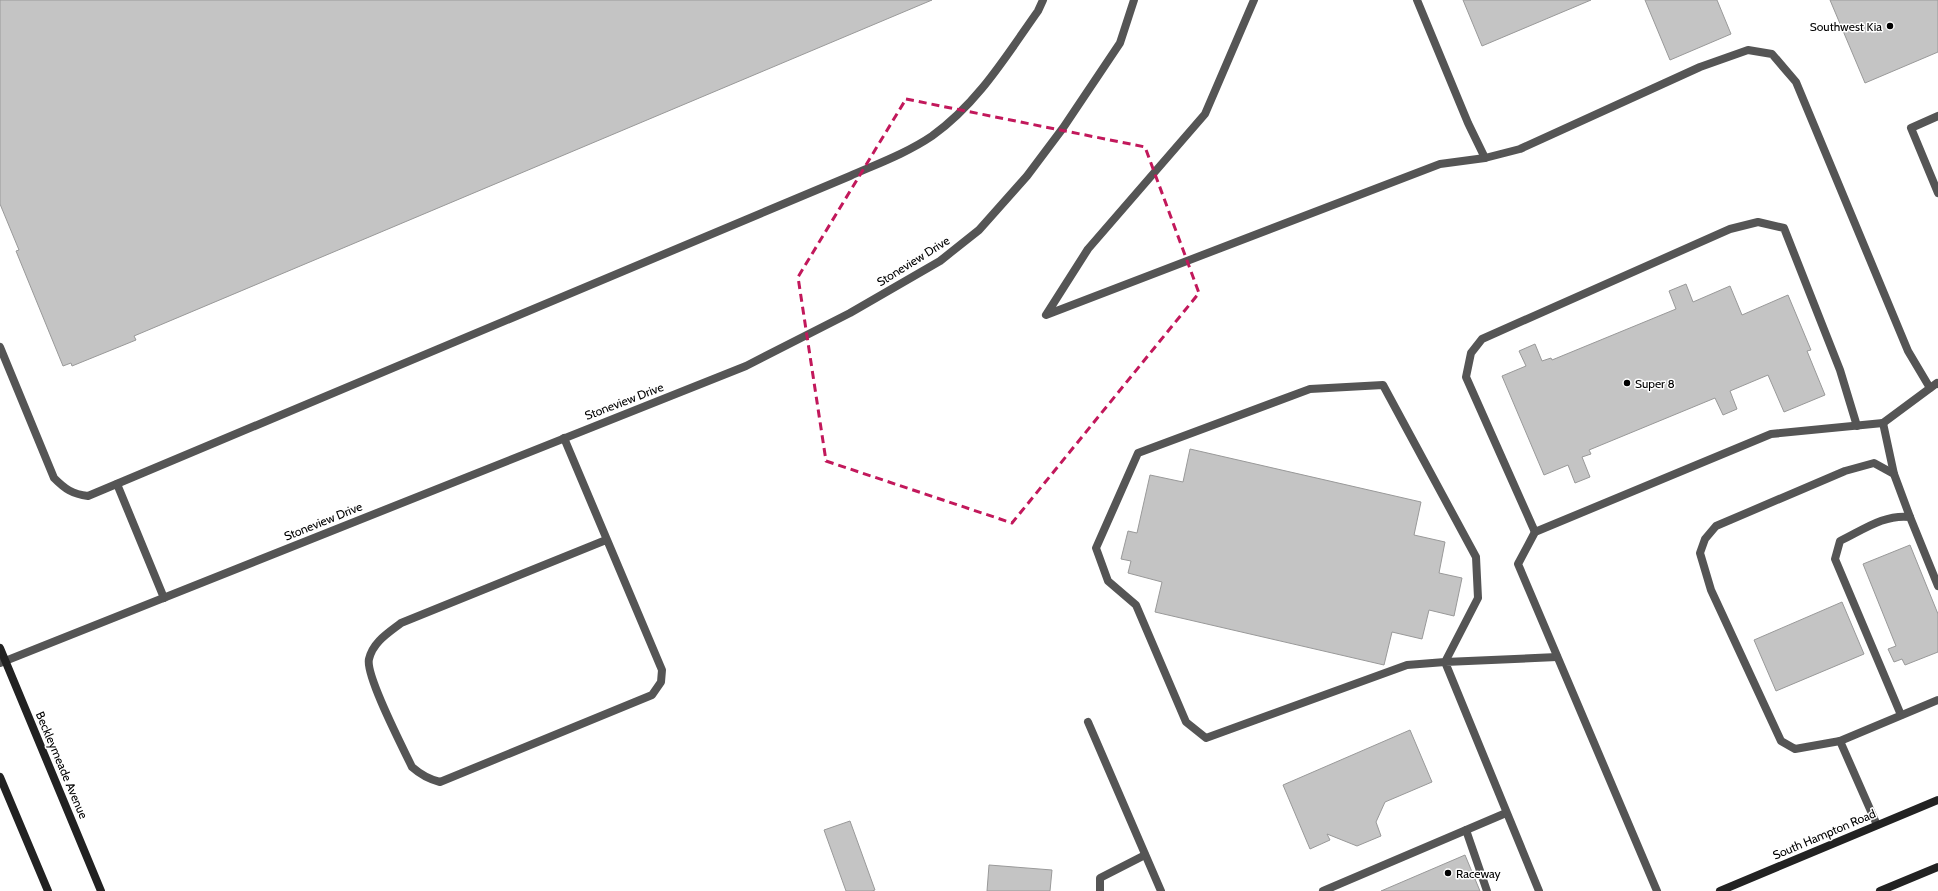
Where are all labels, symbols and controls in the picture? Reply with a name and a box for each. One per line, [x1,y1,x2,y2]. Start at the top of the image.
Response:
place label: Southwest Kia [1810,19,1882,34]
marker: Southwest Kia [1885,21,1895,31]
street label: Stoneview Drive [874,233,952,289]
place label: Super 8 [1635,376,1675,391]
marker: Super 8 [1622,378,1632,388]
street label: Stoneview Drive [583,379,665,423]
street label: Stoneview Drive [282,498,364,544]
street label: Beckleymeade Avenue [33,709,91,821]
street label: South Hampton Road [1770,806,1878,862]
place label: Raceway [1456,866,1501,881]
marker: Raceway [1443,868,1453,878]

